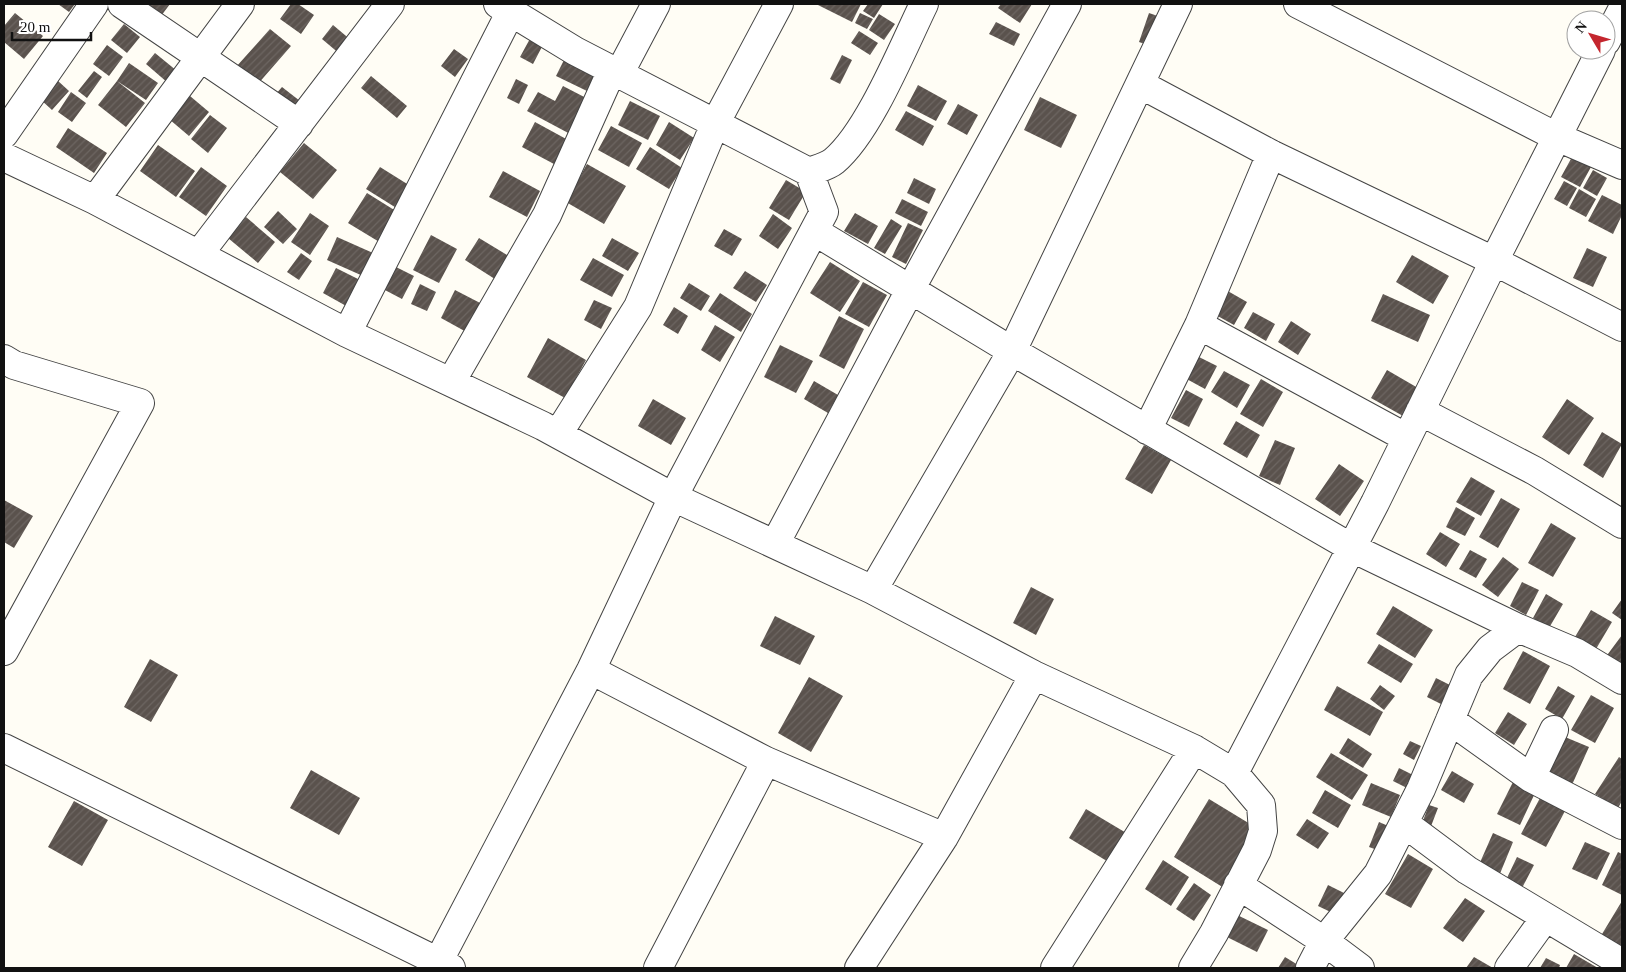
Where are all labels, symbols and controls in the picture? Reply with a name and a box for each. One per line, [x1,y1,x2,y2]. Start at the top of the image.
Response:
scale bar [12,10,91,42]
north arrow [1566,10,1616,60]
text: 20 m [20,19,51,35]
text: N [1572,19,1590,36]

